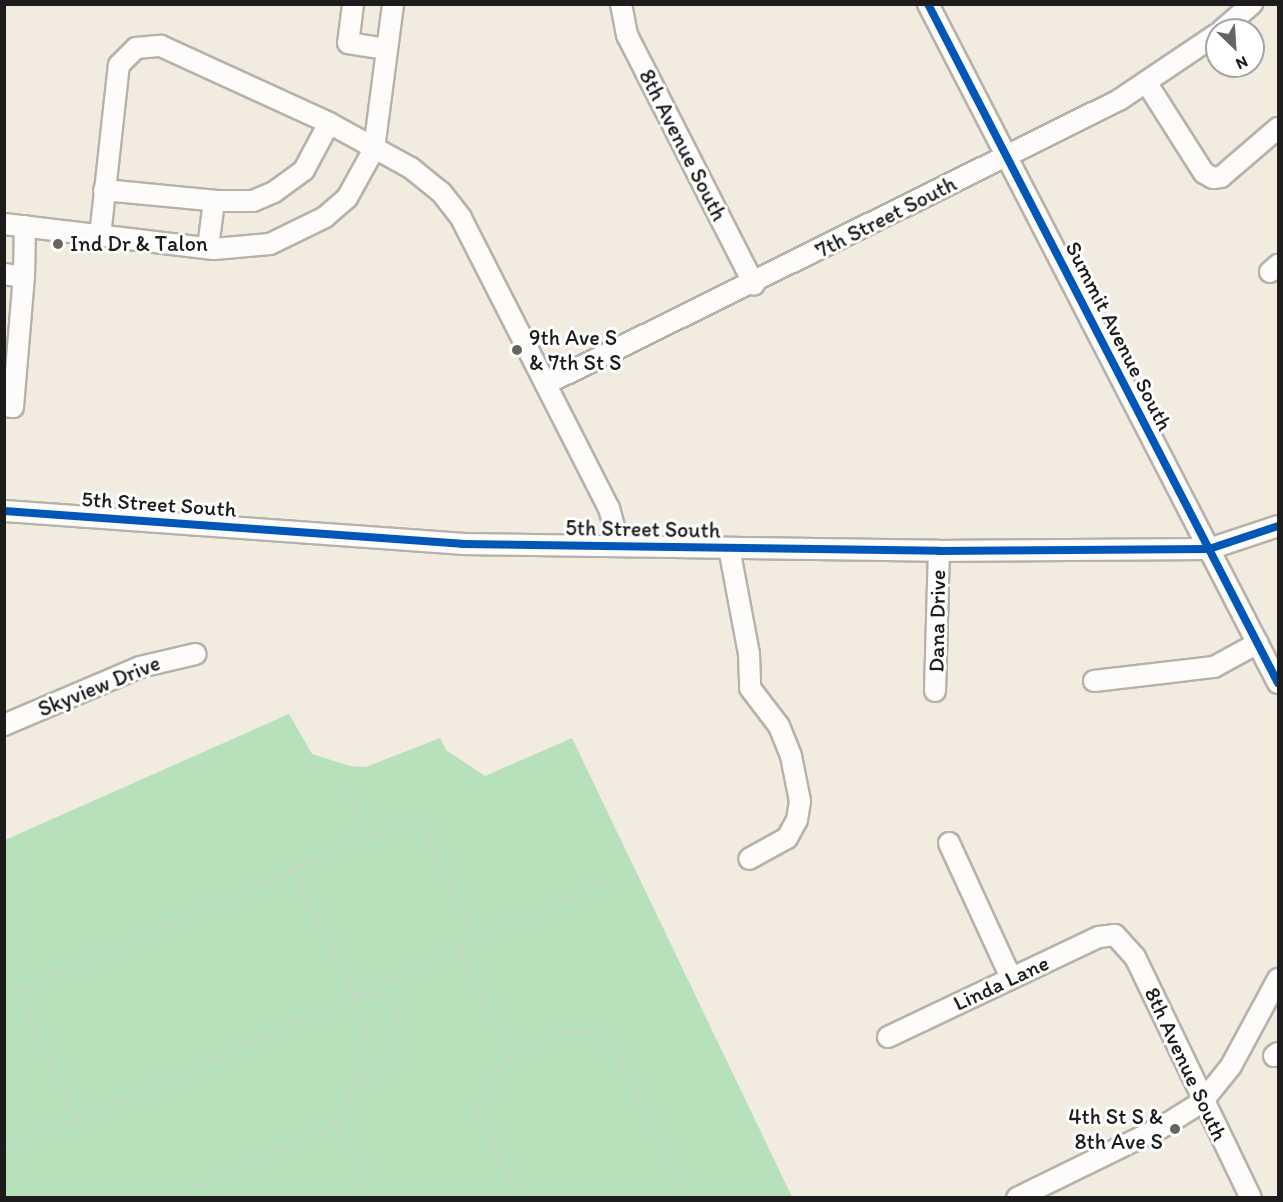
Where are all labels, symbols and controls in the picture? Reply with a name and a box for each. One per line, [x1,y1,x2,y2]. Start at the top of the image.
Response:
north arrow [1205,18,1265,78]
text: N [1233,52,1251,74]
street label: 8th Avenue South [634,65,732,225]
street label: 7th Street South [812,170,960,264]
place label: Ind Dr & Talon [70,231,206,257]
marker: Ind Dr & Talon [51,237,65,251]
street label: Summit Avenue South [1060,237,1178,435]
place label: 9th Ave S & 7th St S [529,324,621,376]
marker: 9th Ave S & 7th St S [510,343,524,357]
street label: 5th Street South [81,485,237,523]
street label: 5th Street South [566,514,720,544]
street label: Dana Drive [923,569,951,673]
street label: Skyview Drive [34,649,164,723]
street label: Linda Lane [949,949,1053,1017]
street label: 8th Avenue South [1139,983,1233,1145]
place label: 4th St S & 8th Ave S [1068,1103,1163,1154]
marker: 4th St S & 8th Ave S [1168,1122,1182,1136]

